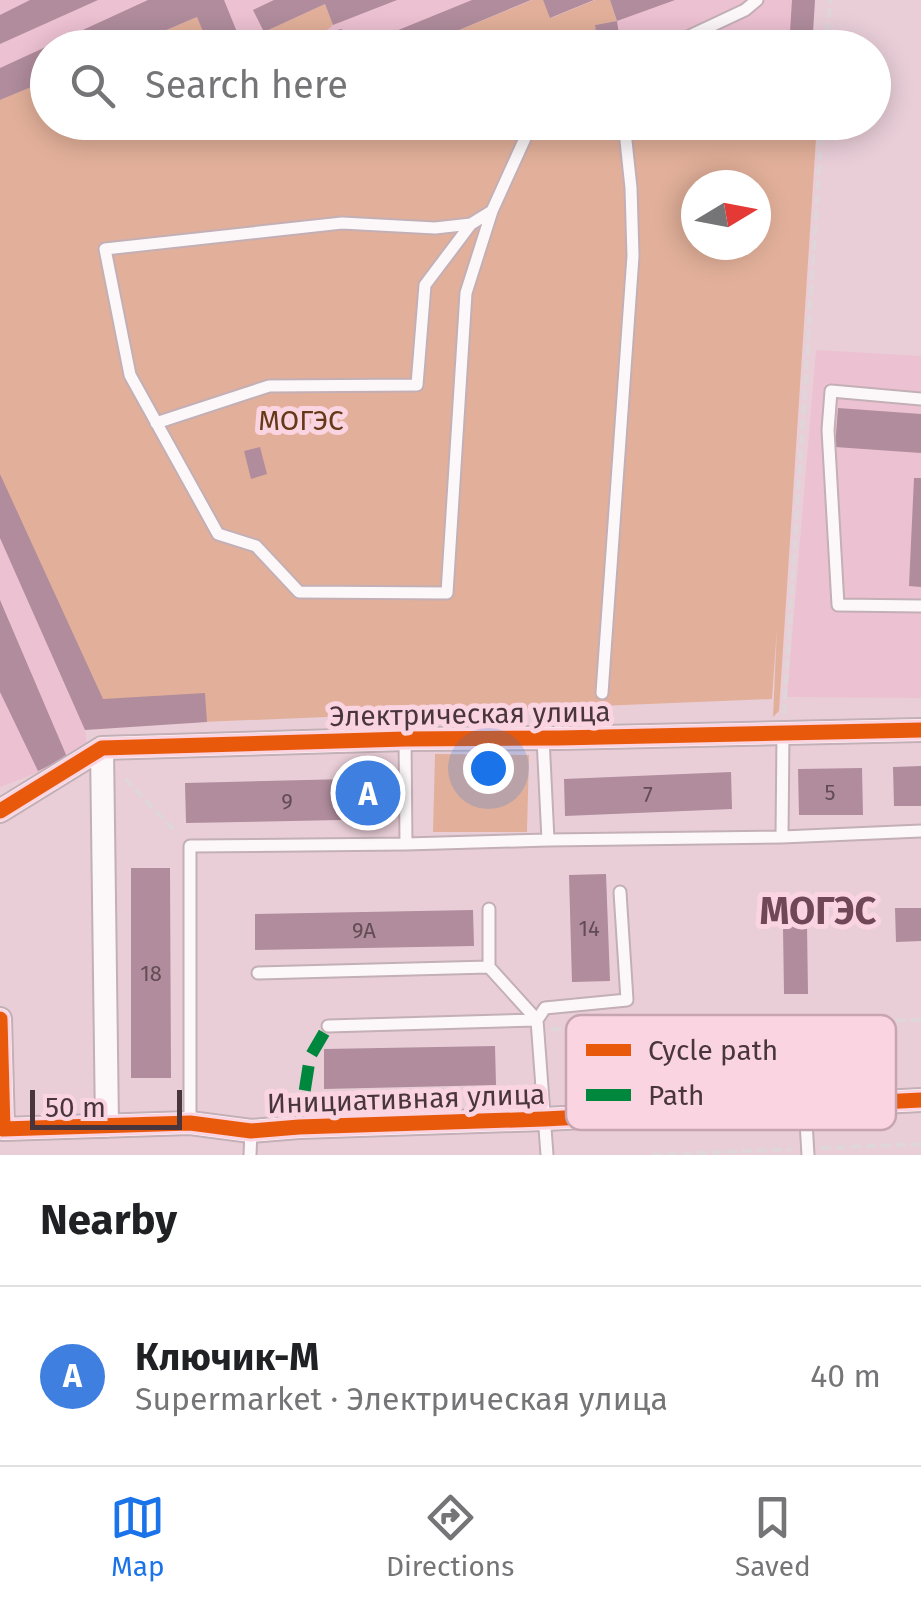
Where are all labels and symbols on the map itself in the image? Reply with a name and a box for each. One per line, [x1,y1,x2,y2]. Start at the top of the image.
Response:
north arrow [681,170,771,260]
park label: МОГЭС [258,404,344,437]
street label: Электрическая улица [329,695,611,733]
your location [463,743,514,794]
pin: A [336,756,400,830]
house number: 5 [824,779,836,806]
house number: 7 [643,781,653,808]
house number: 9 [281,788,293,815]
district label: МОГЭС [760,888,877,934]
house number: 14 [578,915,600,942]
house number: 9А [352,917,376,944]
house number: 18 [140,960,162,987]
legend [566,1015,896,1130]
text: Cycle path [648,1034,778,1067]
street label: Инициативная улица [266,1078,546,1120]
text: Path [648,1079,704,1112]
scale bar [30,1085,182,1130]

